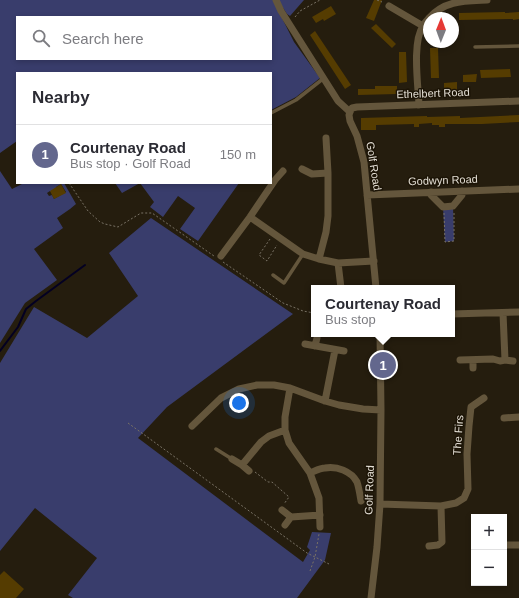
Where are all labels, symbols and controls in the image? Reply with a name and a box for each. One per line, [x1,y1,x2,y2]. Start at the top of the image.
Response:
north arrow [423,12,459,48]
search box [16,16,272,60]
icon: search [30,27,52,49]
text: Search here [62,30,144,47]
street label: Ethelbert Road [396,86,470,100]
text: Nearby [32,88,90,107]
text: Courtenay Road [70,139,186,156]
street label: Golf Road [364,141,384,191]
text: 1 [41,147,49,162]
text: 150 m [220,147,256,162]
text: Bus stop · Golf Road [70,156,191,171]
street label: Godwyn Road [408,173,478,187]
popup [311,285,455,337]
text: Courtenay Road [325,295,441,312]
text: Bus stop [325,312,376,327]
pin: 1 [370,350,396,380]
your location [229,393,249,413]
street label: The Firs [451,414,465,456]
street label: Golf Road [362,465,376,515]
map controls [471,514,507,586]
button: + [471,514,507,550]
button: − [471,550,507,586]

